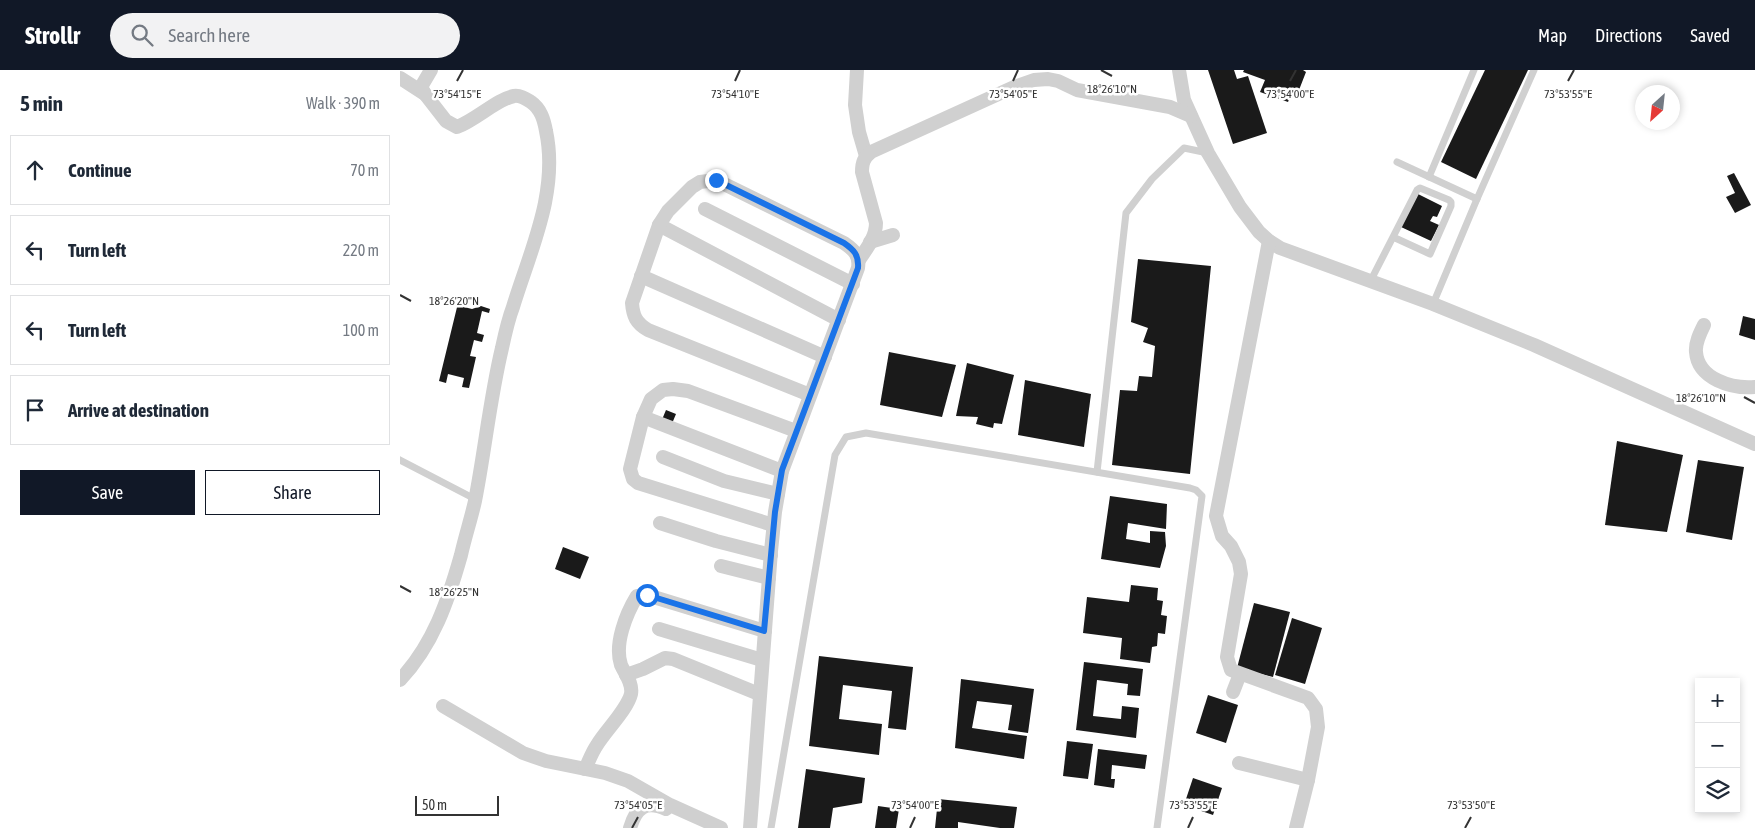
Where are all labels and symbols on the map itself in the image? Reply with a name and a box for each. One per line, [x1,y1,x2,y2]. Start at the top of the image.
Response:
text: 18°26'10"N [1087,82,1137,96]
north arrow [1635,85,1680,130]
text: 73°54'15"E [433,87,481,101]
text: 73°54'10"E [711,87,759,101]
text: 73°54'05"E [989,87,1037,101]
text: 73°54'00"E [1266,87,1314,101]
text: 73°53'55"E [1544,87,1592,101]
route end [705,169,728,192]
text: 18°26'20"N [429,294,479,308]
text: 18°26'10"N [1676,391,1726,405]
route start [636,584,659,607]
text: 18°26'25"N [429,585,479,599]
scale bar [415,793,499,816]
text: 73°54'05"E [614,798,662,812]
text: 73°54'00"E [891,798,939,812]
text: 73°53'55"E [1169,798,1217,812]
text: 73°53'50"E [1447,798,1495,812]

